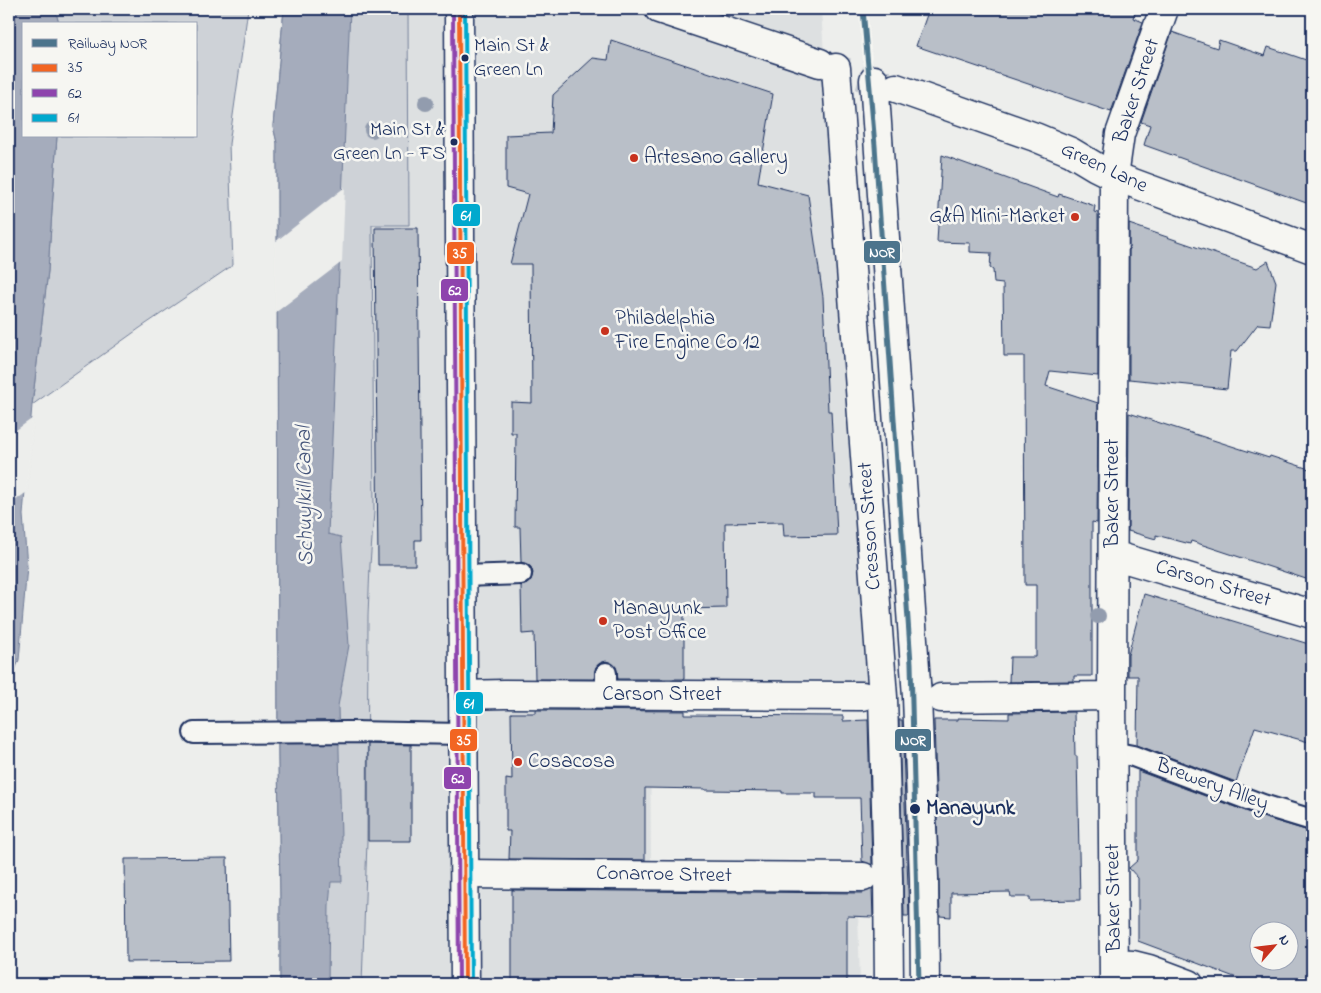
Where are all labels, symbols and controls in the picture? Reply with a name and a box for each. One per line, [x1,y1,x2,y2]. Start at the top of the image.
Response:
legend [22,22,198,138]
place label: Main St & Green Ln [474,32,549,85]
text: Railway NOR [68,33,148,56]
street label: Baker Street [1106,35,1168,148]
marker: Main St & Green Ln [460,53,470,63]
text: 35 [68,57,83,79]
text: 62 [68,83,83,105]
text: 61 [68,107,80,129]
place label: Main St & Green Ln - FS [333,116,445,169]
street label: Green Lane [1056,135,1153,201]
marker: Main St & Green Ln - FS [449,137,459,147]
place label: Artesano Gallery [644,143,788,175]
marker: Artesano Gallery [628,152,640,164]
place label: G&A Mini-Market [929,202,1065,232]
line badge: 61 [452,203,481,227]
text: 61 [460,206,472,227]
marker: G&A Mini-Market [1069,211,1081,223]
line badge: NOR [863,240,901,264]
line badge: 35 [446,241,475,265]
text: NOR [869,243,896,264]
text: 35 [452,244,467,265]
line badge: 62 [440,278,469,302]
text: 62 [447,281,462,302]
place label: Philadelphia Fire Engine Co 12 [614,304,760,360]
marker: Philadelphia Fire Engine Co 12 [599,325,611,337]
water label: Schuylkill Canal [289,424,323,566]
street label: Baker Street [1098,439,1128,548]
street label: Cresson Street [851,461,889,591]
street label: Carson Street [1151,552,1275,616]
place label: Manayunk Post Office [613,594,707,648]
marker: Manayunk Post Office [597,615,609,627]
street label: Carson Street [602,680,722,710]
line badge: 61 [455,691,484,715]
text: 61 [463,694,475,715]
line badge: 35 [449,728,478,752]
line badge: NOR [894,728,932,752]
text: 35 [456,731,471,752]
text: NOR [900,731,927,752]
place label: Cosacosa [528,747,615,777]
street label: Brewery Alley [1150,750,1272,821]
marker: Cosacosa [512,756,524,768]
line badge: 62 [443,766,472,790]
text: 62 [450,769,465,790]
place label: Manayunk [926,794,1016,826]
marker: Manayunk [908,802,922,816]
street label: Baker Street [1098,843,1130,954]
street label: Conarroe Street [596,859,732,891]
north arrow [1248,920,1298,970]
text: N [1273,931,1296,950]

